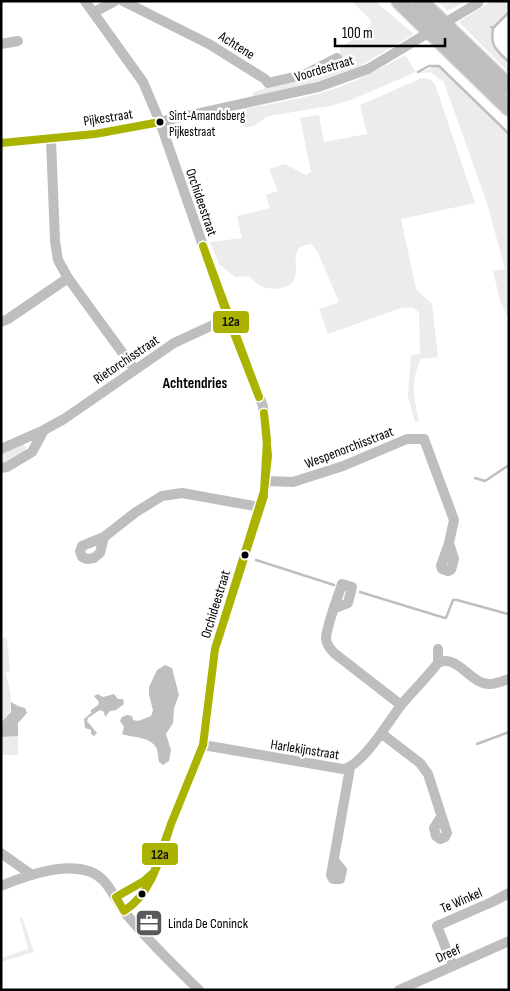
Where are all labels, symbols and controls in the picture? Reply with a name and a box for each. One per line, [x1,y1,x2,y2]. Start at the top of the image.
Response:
scale bar [335,15,445,47]
text: 100 m [342,24,373,43]
street label: Achtene [215,27,258,63]
street label: Voordestraat [293,51,356,86]
street label: Pijkestraat [82,105,134,130]
place label: Sint-Amandsberg Pijkestraat [169,108,245,140]
marker: Sint-Amandsberg Pijkestraat [155,117,165,127]
street label: Orchideestraat [182,166,221,238]
line badge: 12a [212,310,250,334]
text: 12a [222,313,240,330]
street label: Rietorchisstraat [90,331,162,388]
district label: Achtendries [162,374,228,393]
street label: Wespenorchisstraat [302,423,396,472]
unlabelled marker [240,550,250,560]
street label: Orchideestraat [197,568,234,640]
street label: Harlekijnstraat [269,736,340,763]
line badge: 12a [141,842,179,866]
text: 12a [151,846,169,863]
street label: Te Winkel [438,884,485,917]
unlabelled marker [137,889,147,899]
office icon: Linda De Coninck [134,908,164,938]
place label: Linda De Coninck [168,915,249,932]
street label: Dreef [433,940,464,967]

